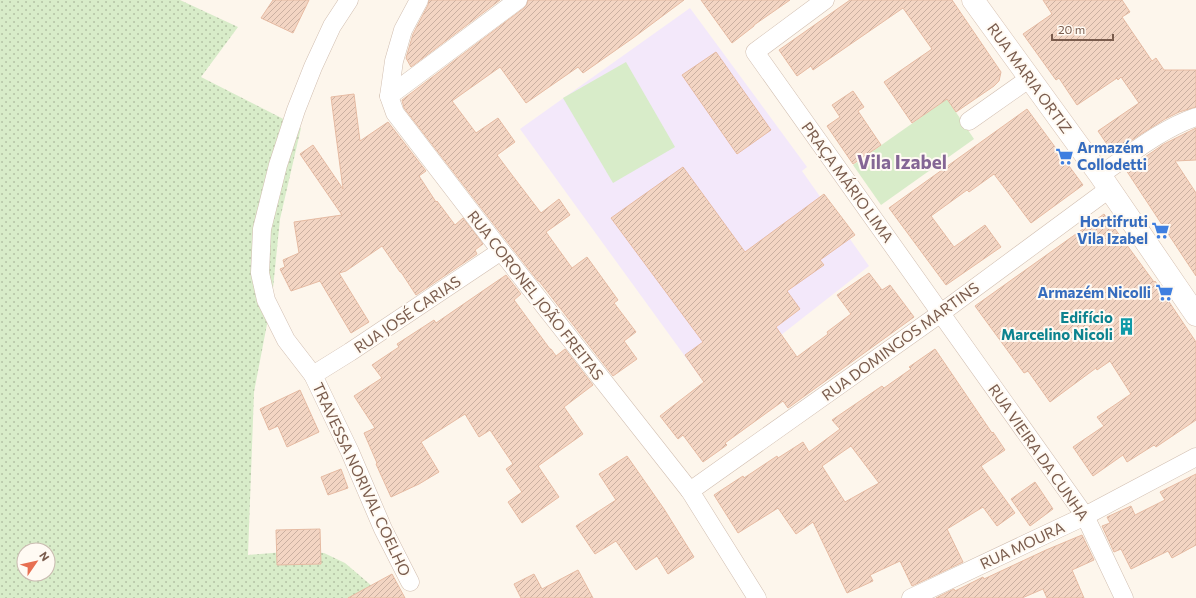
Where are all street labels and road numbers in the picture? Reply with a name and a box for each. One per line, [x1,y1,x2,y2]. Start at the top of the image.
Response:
street label: RUA MARIA ORTIZ [984,19,1076,137]
street label: PRAÇA MÁRIO LIMA [798,118,899,246]
street label: RUA CORONEL JOÃO FREITAS [464,207,608,383]
street label: RUA JOSÉ CARIAS [350,271,464,356]
street label: RUA DOMINGOS MARTINS [818,278,982,404]
street label: TRAVESSA NORIVAL COELHO [309,379,415,579]
street label: RUA VIEIRA DA CUNHA [985,380,1093,524]
street label: RUA MOURA [977,518,1067,572]

